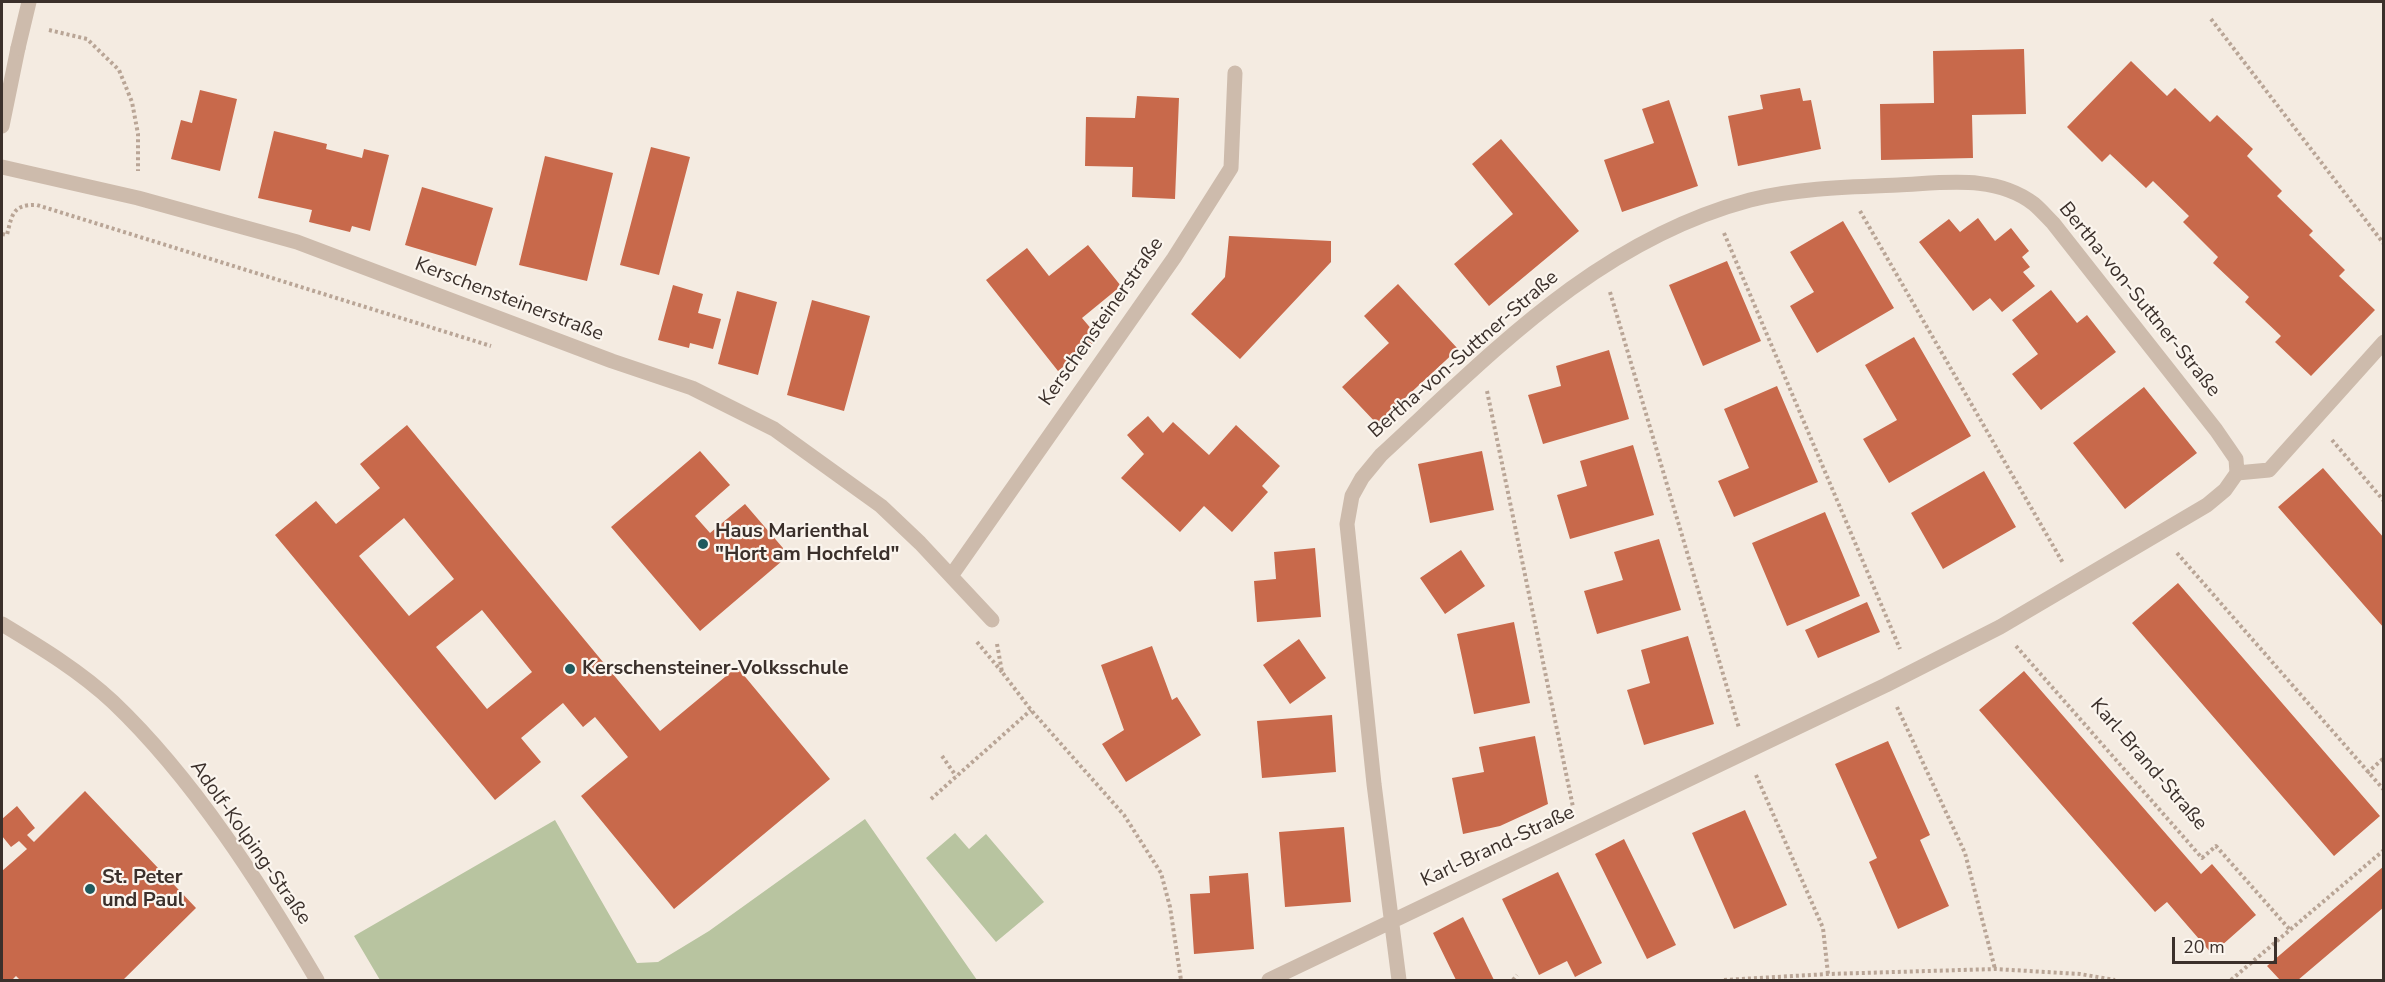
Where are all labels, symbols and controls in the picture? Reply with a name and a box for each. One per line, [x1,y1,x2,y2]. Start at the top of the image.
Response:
street label: Bertha-von-Suttner-Straße [2053,198,2225,402]
street label: Kerschensteinerstraße [1035,233,1169,411]
street label: Kerschensteinerstraße [411,253,607,347]
street label: Bertha-von-Suttner-Straße [1364,266,1564,444]
place label: Haus Marienthal "Hort am Hochfeld" [715,520,899,567]
marker: Haus Marienthal "Hort am Hochfeld" [696,537,710,551]
place label: Kerschensteiner-Volksschule [582,657,849,681]
marker: Kerschensteiner-Volksschule [563,662,577,676]
street label: Karl-Brand-Straße [2084,694,2212,836]
street label: Adolf-Kolping-Straße [184,756,316,930]
street label: Karl-Brand-Straße [1417,801,1579,893]
place label: St. Peter und Paul [102,866,184,913]
marker: St. Peter und Paul [83,882,97,896]
scale bar [2175,925,2280,963]
text: 20 m [2183,935,2225,959]

